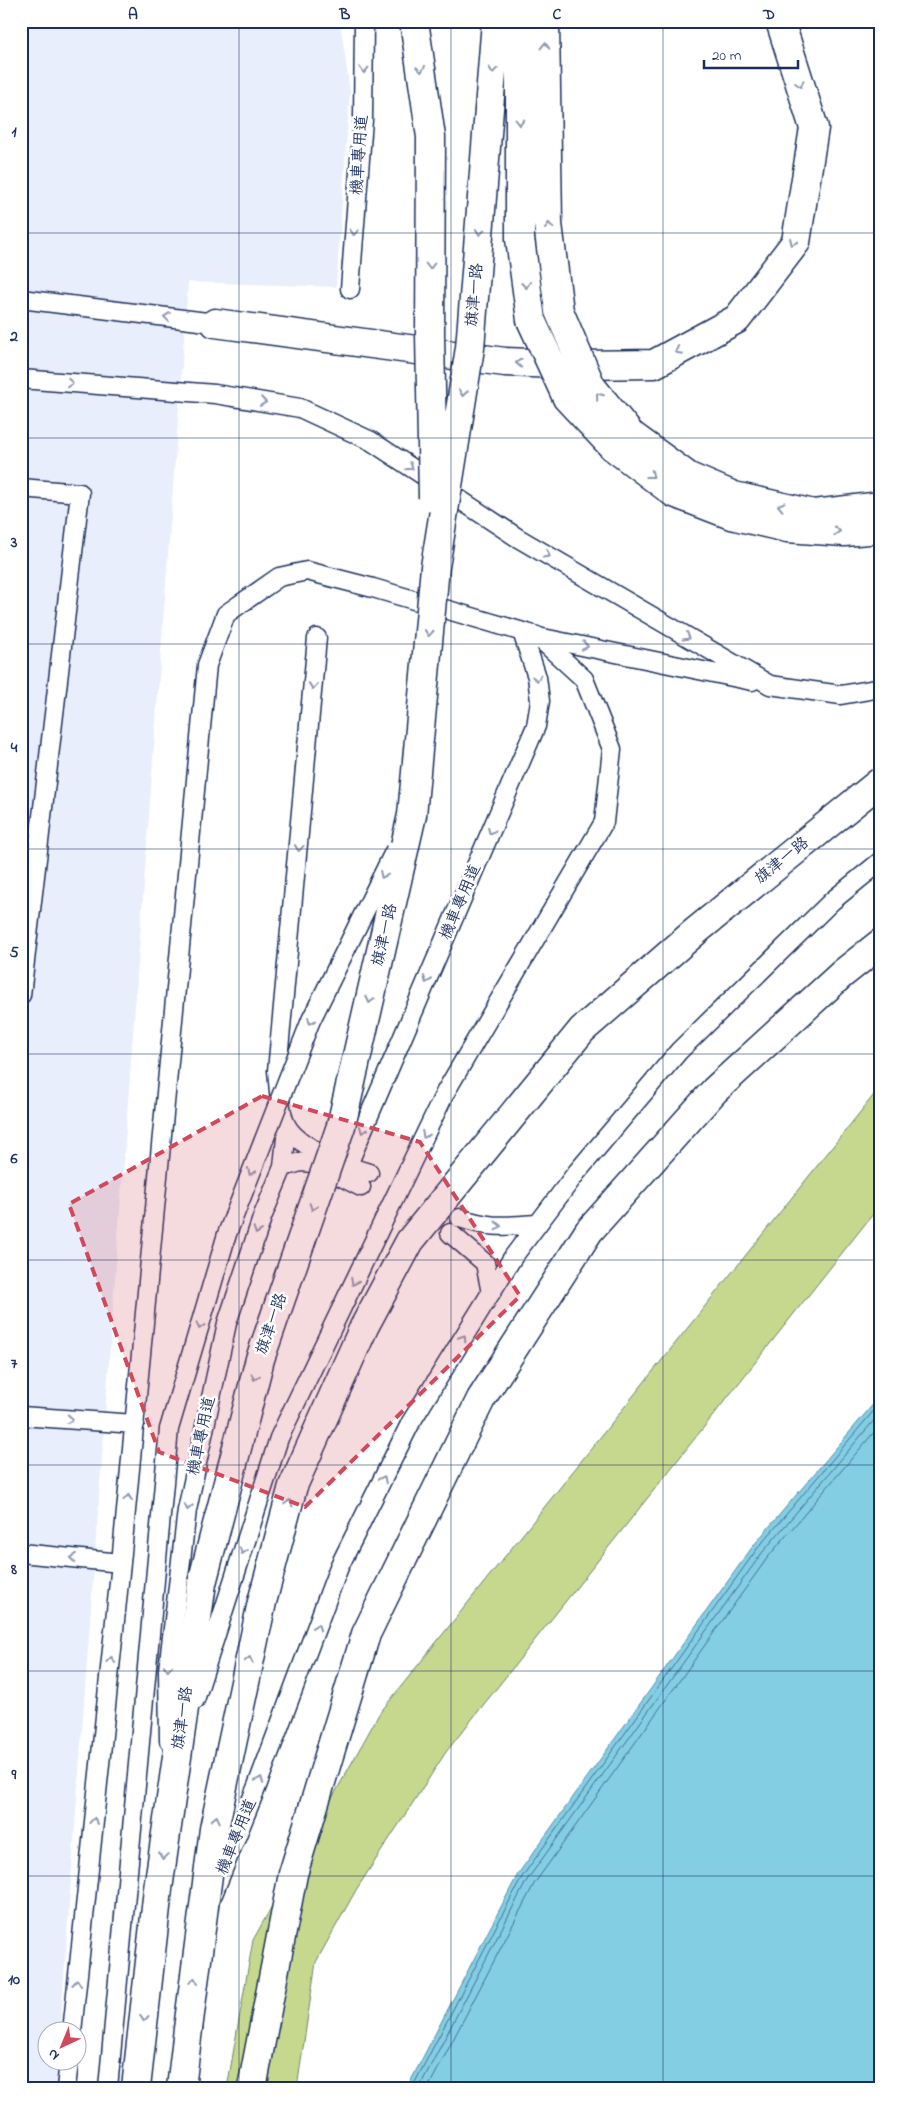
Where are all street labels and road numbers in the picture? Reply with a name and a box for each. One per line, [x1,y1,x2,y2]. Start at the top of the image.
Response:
street label: 機車專用道 [345,114,375,196]
street label: 旗津一路 [460,262,490,328]
street label: 旗津一路 [750,832,814,890]
street label: 機車專用道 [434,860,488,944]
street label: 旗津一路 [366,901,404,969]
street label: 旗津一路 [250,1290,294,1358]
street label: 機車專用道 [182,1394,222,1478]
street label: 旗津一路 [167,1685,199,1751]
street label: 機車專用道 [211,1795,263,1879]

